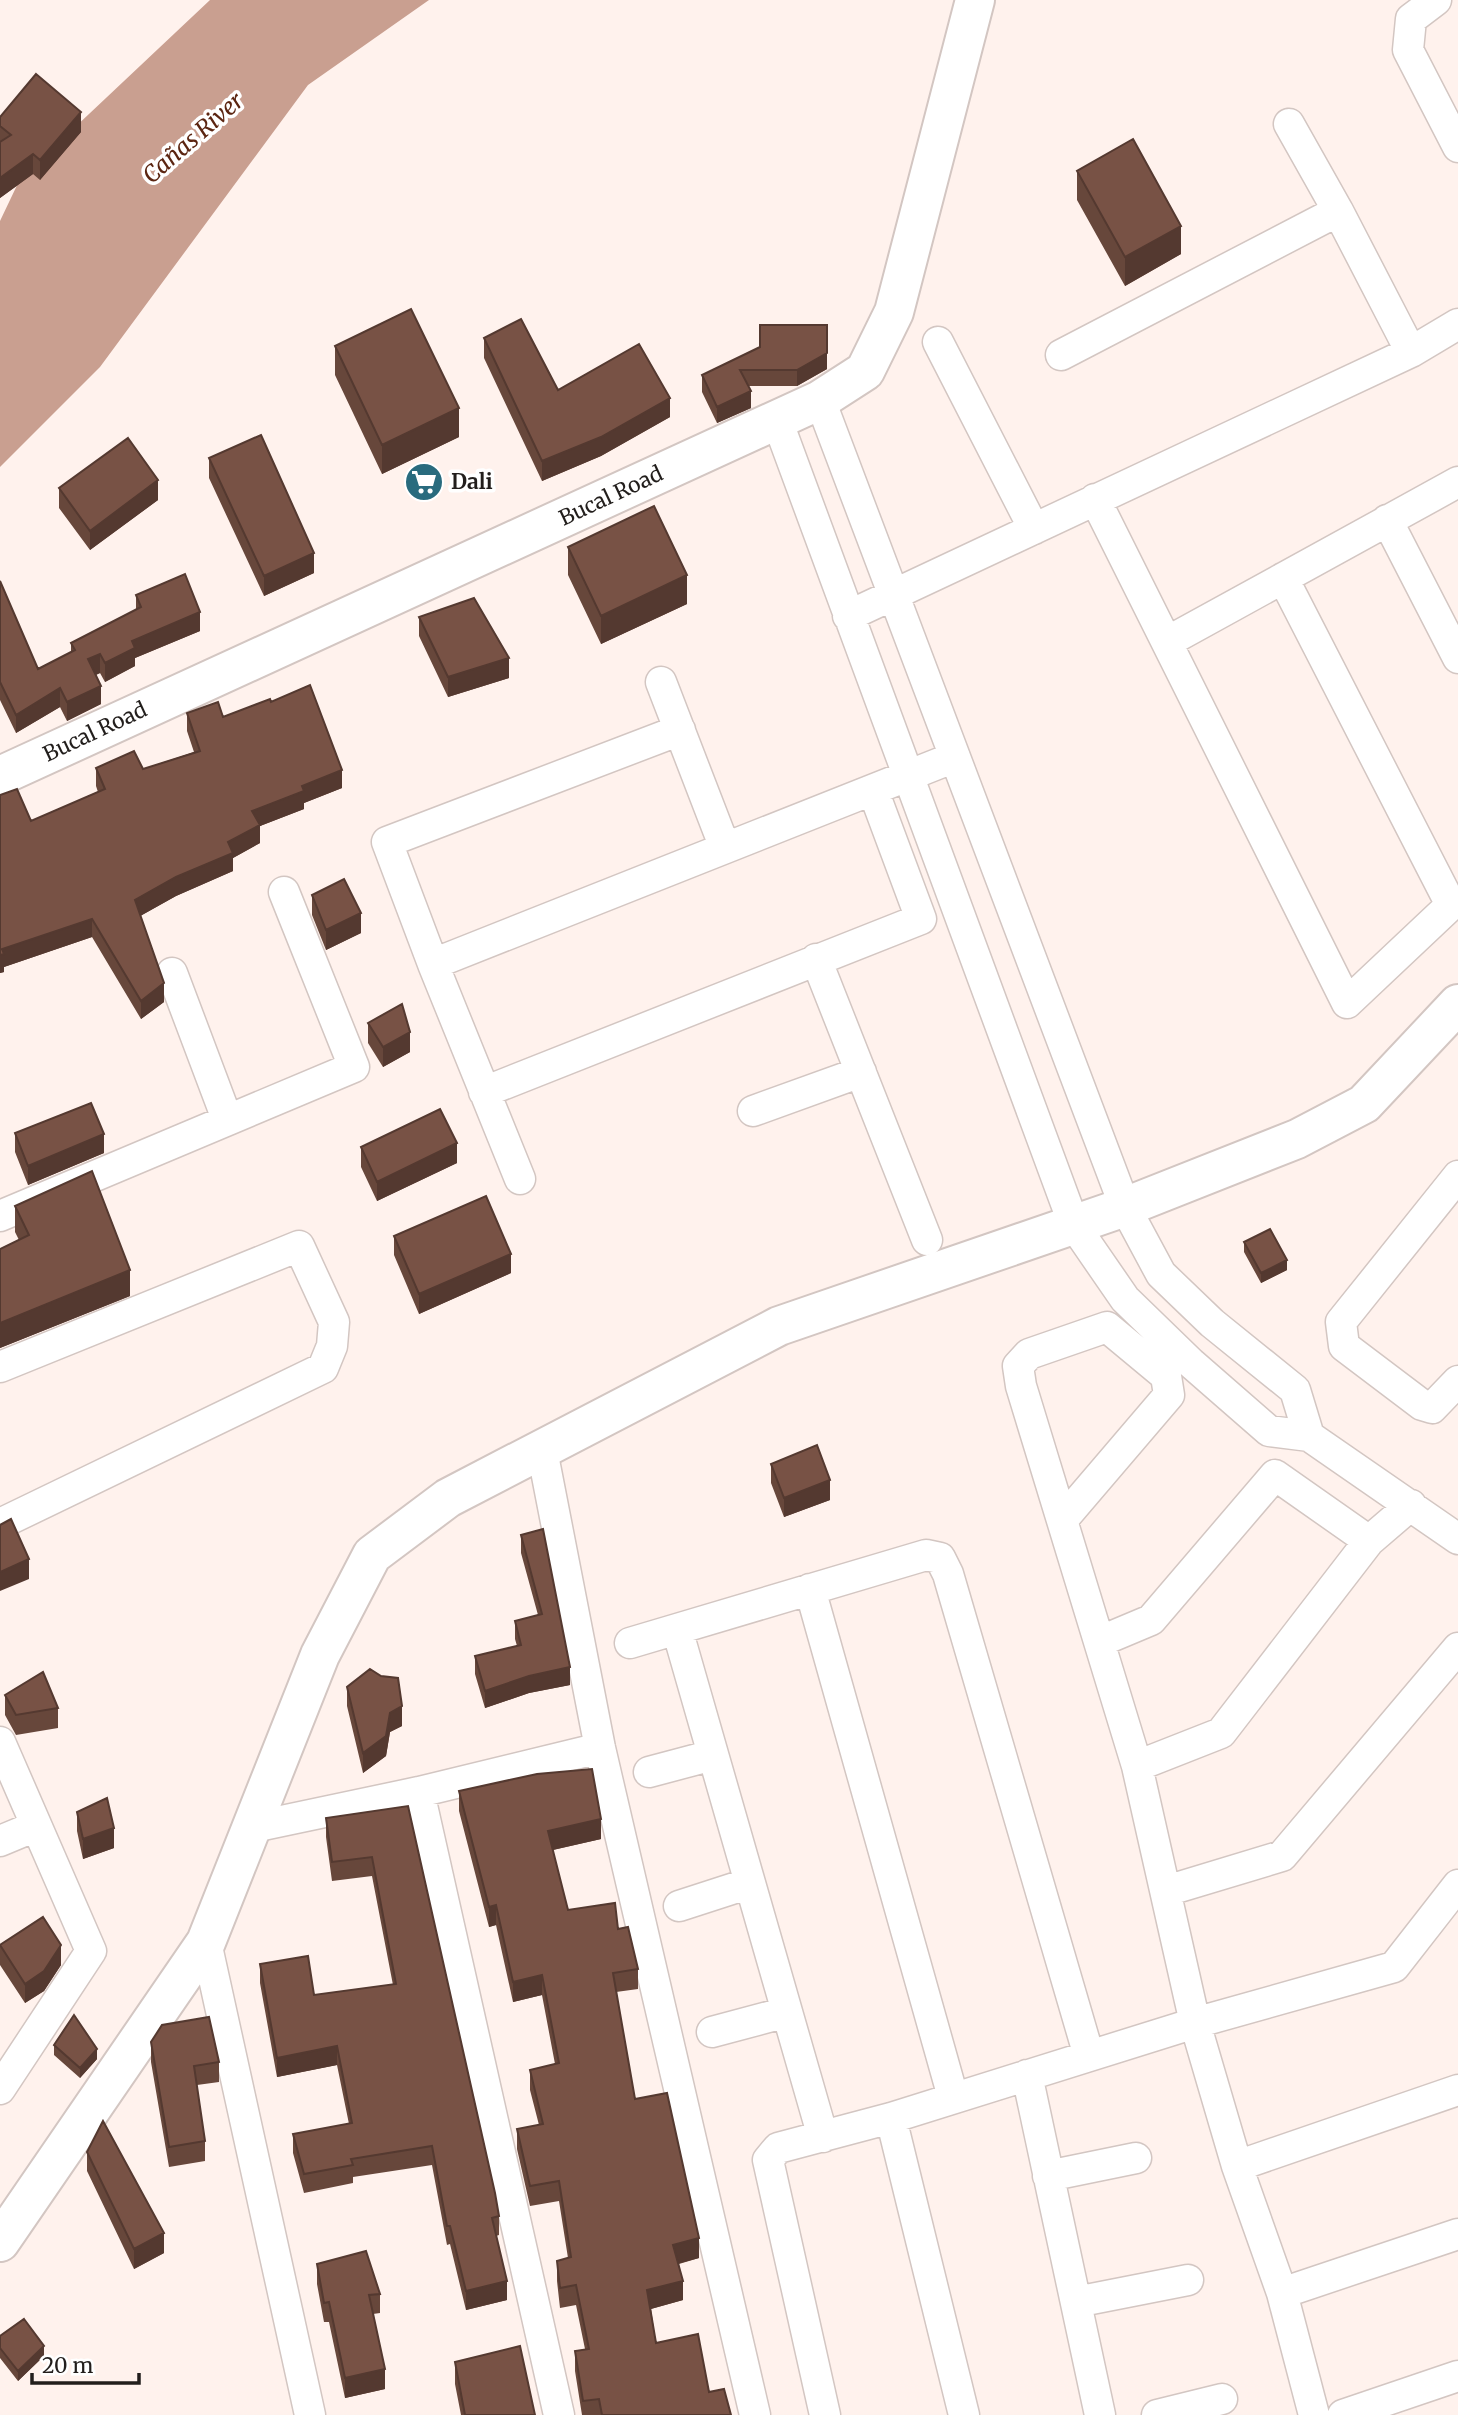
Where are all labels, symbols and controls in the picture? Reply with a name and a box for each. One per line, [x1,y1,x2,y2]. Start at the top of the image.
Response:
water label: Cañas River [136,86,250,189]
street label: Bucal Road [555,460,667,531]
supermarket icon: Dali [403,461,445,503]
place label: Dali [451,468,493,495]
street label: Bucal Road [39,696,151,767]
scale bar [32,2342,138,2386]
text: 20 m [42,2352,94,2379]

